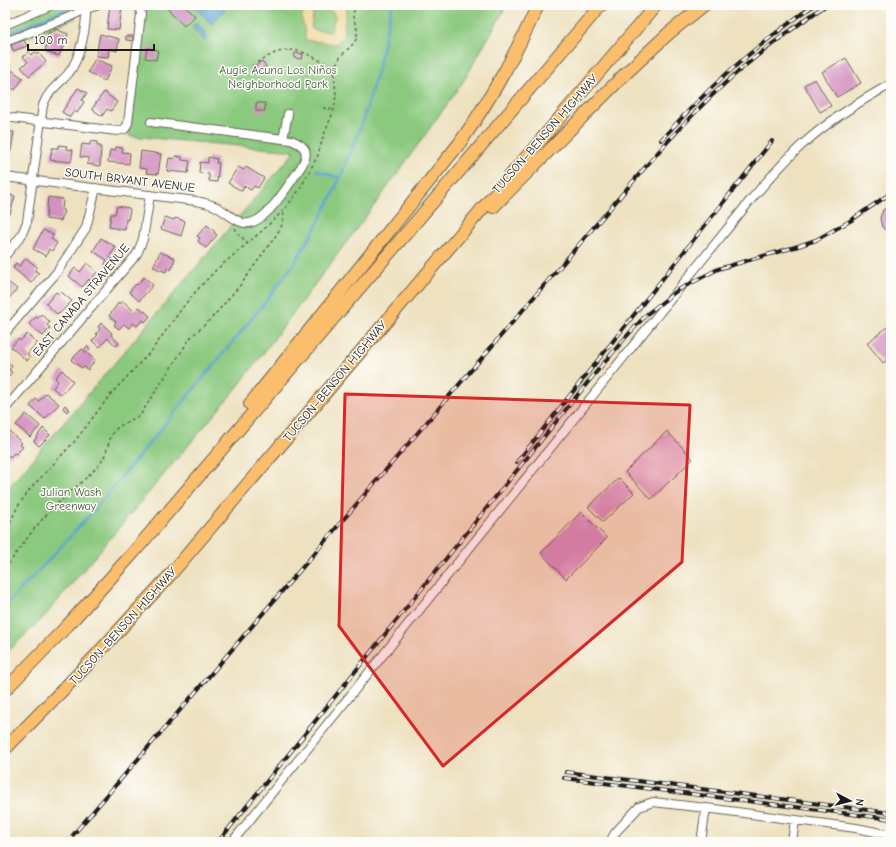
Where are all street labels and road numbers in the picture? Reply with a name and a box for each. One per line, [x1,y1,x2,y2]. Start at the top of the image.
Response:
street label: TUCSON–BENSON HIGHWAY [489,71,601,197]
street label: SOUTH BRYANT AVENUE [64,165,196,195]
street label: EAST CANADA STRAVENUE [30,241,132,359]
street label: TUCSON–BENSON HIGHWAY [280,317,390,444]
street label: TUCSON–BENSON HIGHWAY [66,564,180,688]

